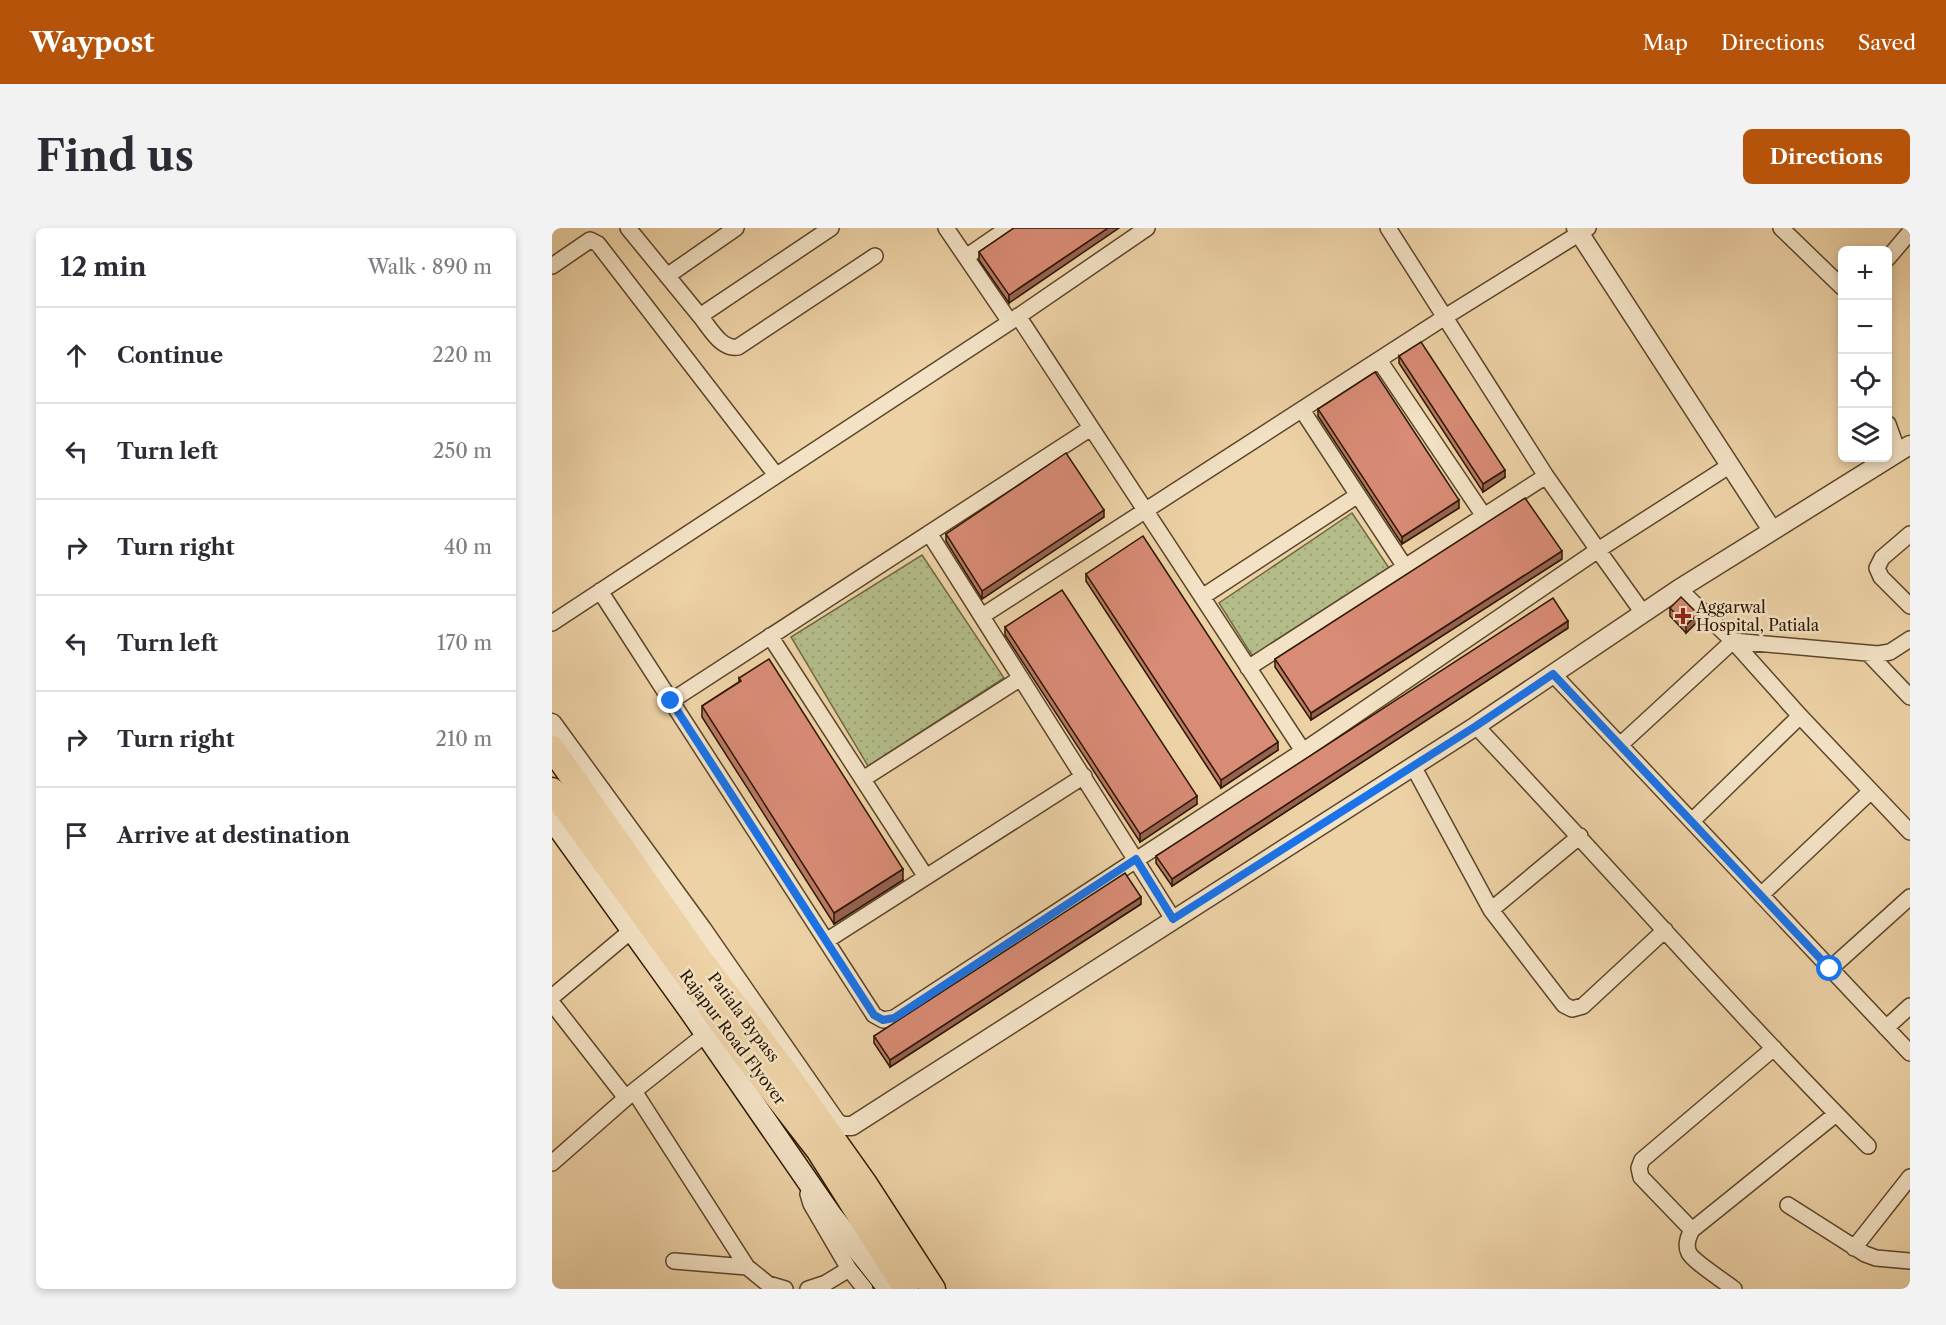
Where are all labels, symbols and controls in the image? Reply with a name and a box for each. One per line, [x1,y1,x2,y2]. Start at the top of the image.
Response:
text: Waypost [30,25,154,59]
text: Map [1643,30,1688,55]
text: Directions [1721,30,1825,55]
text: Saved [1858,30,1916,55]
button: Directions [1743,129,1910,184]
text: Find us [36,130,194,182]
map controls [1838,246,1892,462]
button: + [1838,246,1892,300]
text: 12 min [60,251,147,283]
text: Walk · 890 m [368,255,492,279]
button: − [1838,300,1892,354]
icon: ahead [60,339,93,372]
text: Continue [117,342,223,369]
text: 220 m [432,343,492,367]
button: locate [1838,354,1892,408]
button: layers [1838,408,1892,462]
icon: left [60,435,93,468]
text: Turn left [117,438,218,465]
text: 250 m [433,439,492,463]
icon: right [60,531,93,564]
text: Turn right [117,534,235,561]
text: 40 m [444,535,492,559]
place label: Aggarwal Hospital, Patiala [1695,597,1820,635]
marker: Aggarwal Hospital, Patiala [1674,607,1692,625]
icon: left [60,627,93,660]
text: Turn left [117,630,218,657]
text: 170 m [437,631,492,655]
route end [657,687,683,713]
icon: right [60,723,93,756]
text: Turn right [117,726,235,753]
text: 210 m [435,727,492,751]
icon: arrive [60,819,93,852]
text: Arrive at destination [117,822,350,849]
route start [1816,955,1842,981]
street label: Rajapur Road Flyover [676,965,791,1109]
street label: Patiala Bypass [704,968,784,1066]

